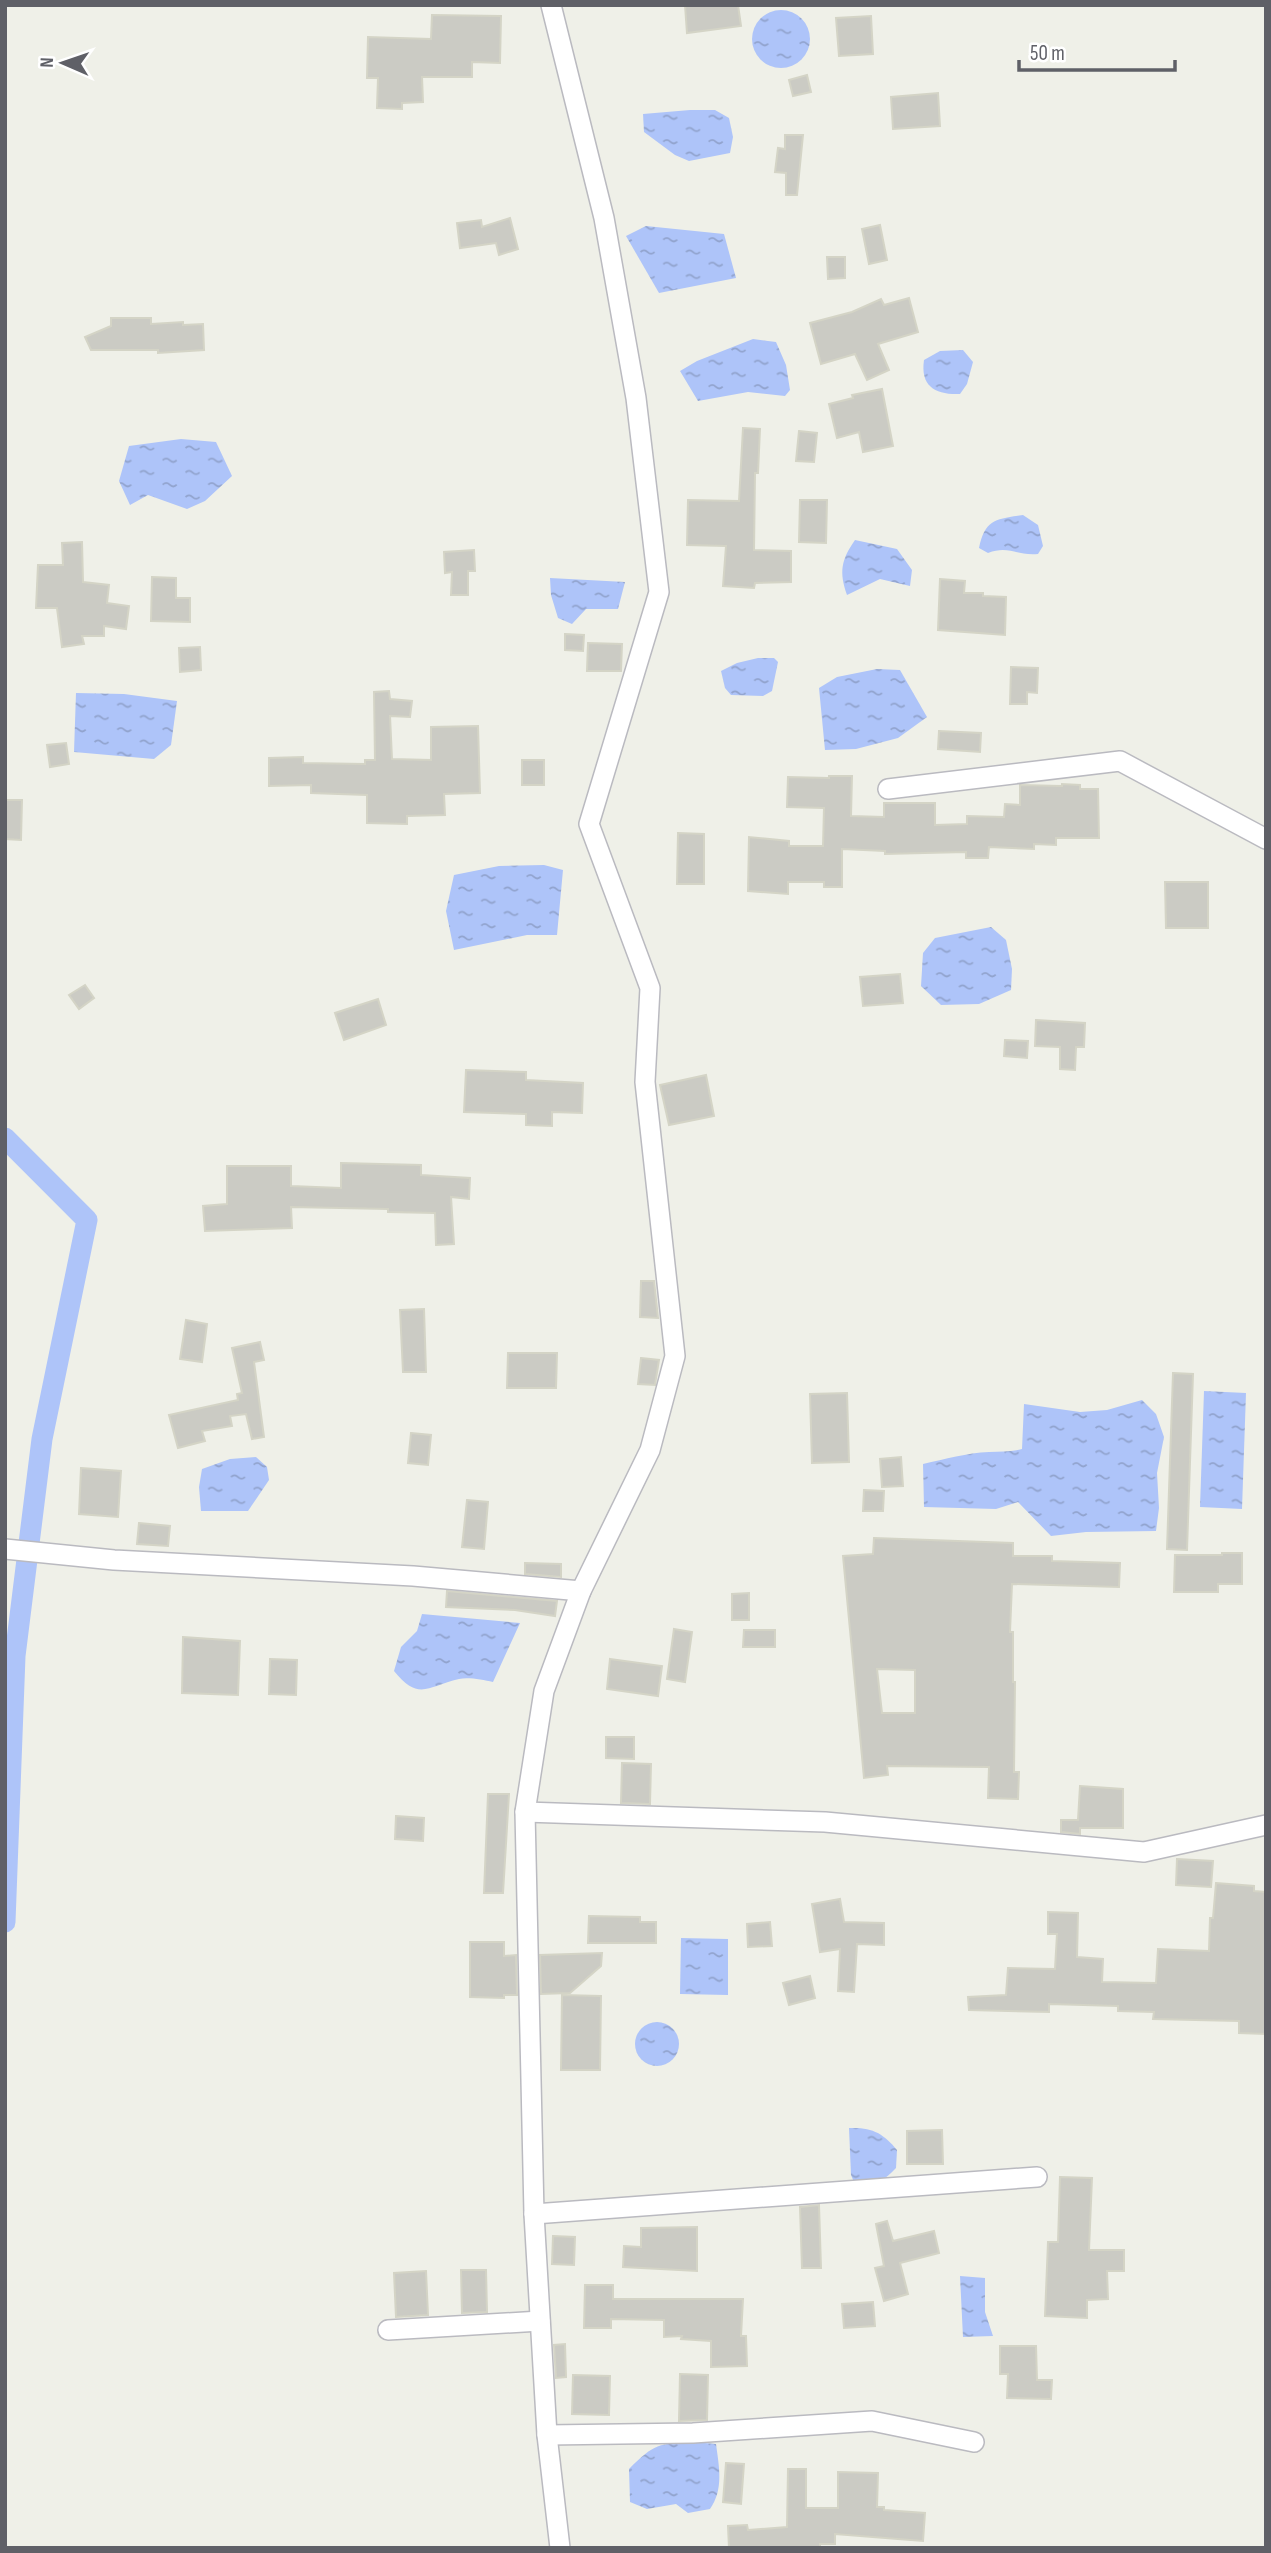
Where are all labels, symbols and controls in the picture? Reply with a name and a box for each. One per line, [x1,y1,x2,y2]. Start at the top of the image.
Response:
north arrow [28,28,98,98]
scale bar [1019,28,1175,72]
text: 50 m [1030,41,1065,66]
text: N [36,57,59,68]

